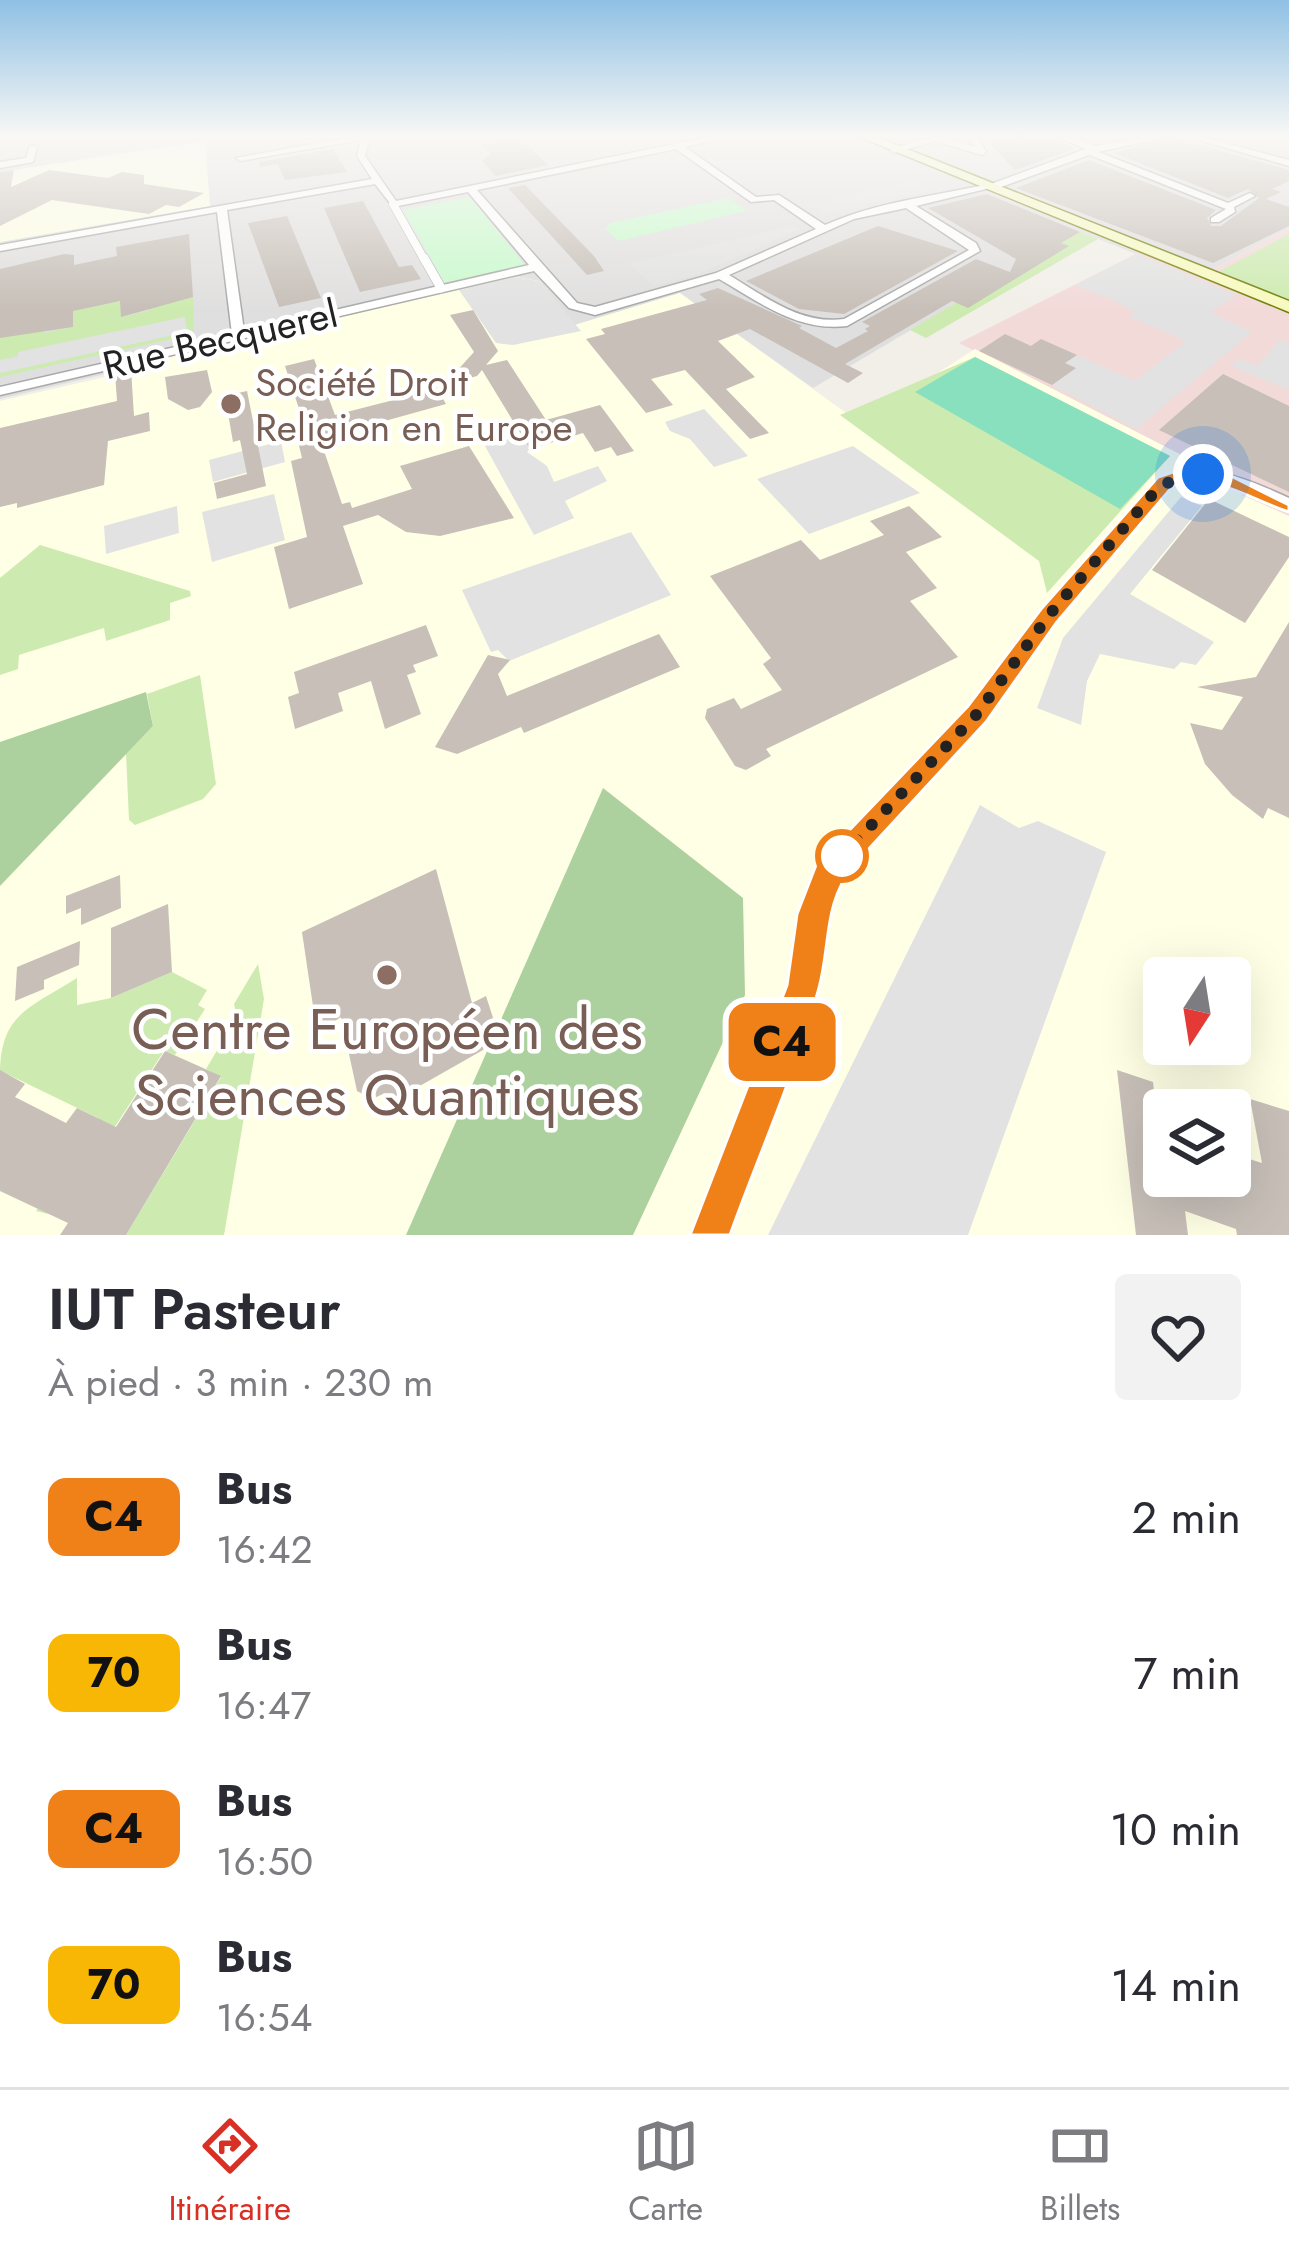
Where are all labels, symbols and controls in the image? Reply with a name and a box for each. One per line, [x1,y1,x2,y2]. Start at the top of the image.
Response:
street label: Rue Becquerel [97,285,343,394]
place label: Société Droit Religion en Europe [255,354,572,456]
marker: Société Droit Religion en Europe [218,391,244,417]
your location [1173,444,1233,504]
unlabelled marker [817,831,867,881]
north arrow [1143,957,1251,1065]
map controls [1143,957,1251,1197]
marker: Centre Européen des Sciences Quantiques [374,962,400,988]
place label: Centre Européen des Sciences Quantiques [131,988,643,1136]
line badge: C4 [728,1003,836,1081]
text: C4 [753,1011,811,1072]
button: layers [1143,1089,1251,1197]
text: IUT Pasteur [48,1268,340,1350]
button: heart [1115,1274,1241,1400]
text: À pied · 3 min · 230 m [48,1354,433,1411]
text: Bus [216,1456,292,1521]
text: 2 min [1131,1485,1241,1550]
text: C4 [85,1486,143,1547]
text: 16:42 [216,1521,313,1578]
text: Bus [216,1612,292,1677]
text: 7 min [1133,1641,1241,1706]
text: 70 [87,1642,141,1703]
text: 16:47 [216,1677,311,1734]
text: Bus [216,1768,292,1833]
text: 10 min [1110,1797,1241,1862]
text: C4 [85,1798,143,1859]
text: 16:50 [216,1833,313,1890]
text: Bus [216,1924,292,1989]
text: 14 min [1111,1953,1241,2018]
text: 70 [87,1954,141,2015]
text: 16:54 [216,1989,312,2046]
tab: Itinéraire [169,2113,291,2232]
tab: Carte [628,2113,703,2232]
tab: Billets [1040,2113,1120,2232]

